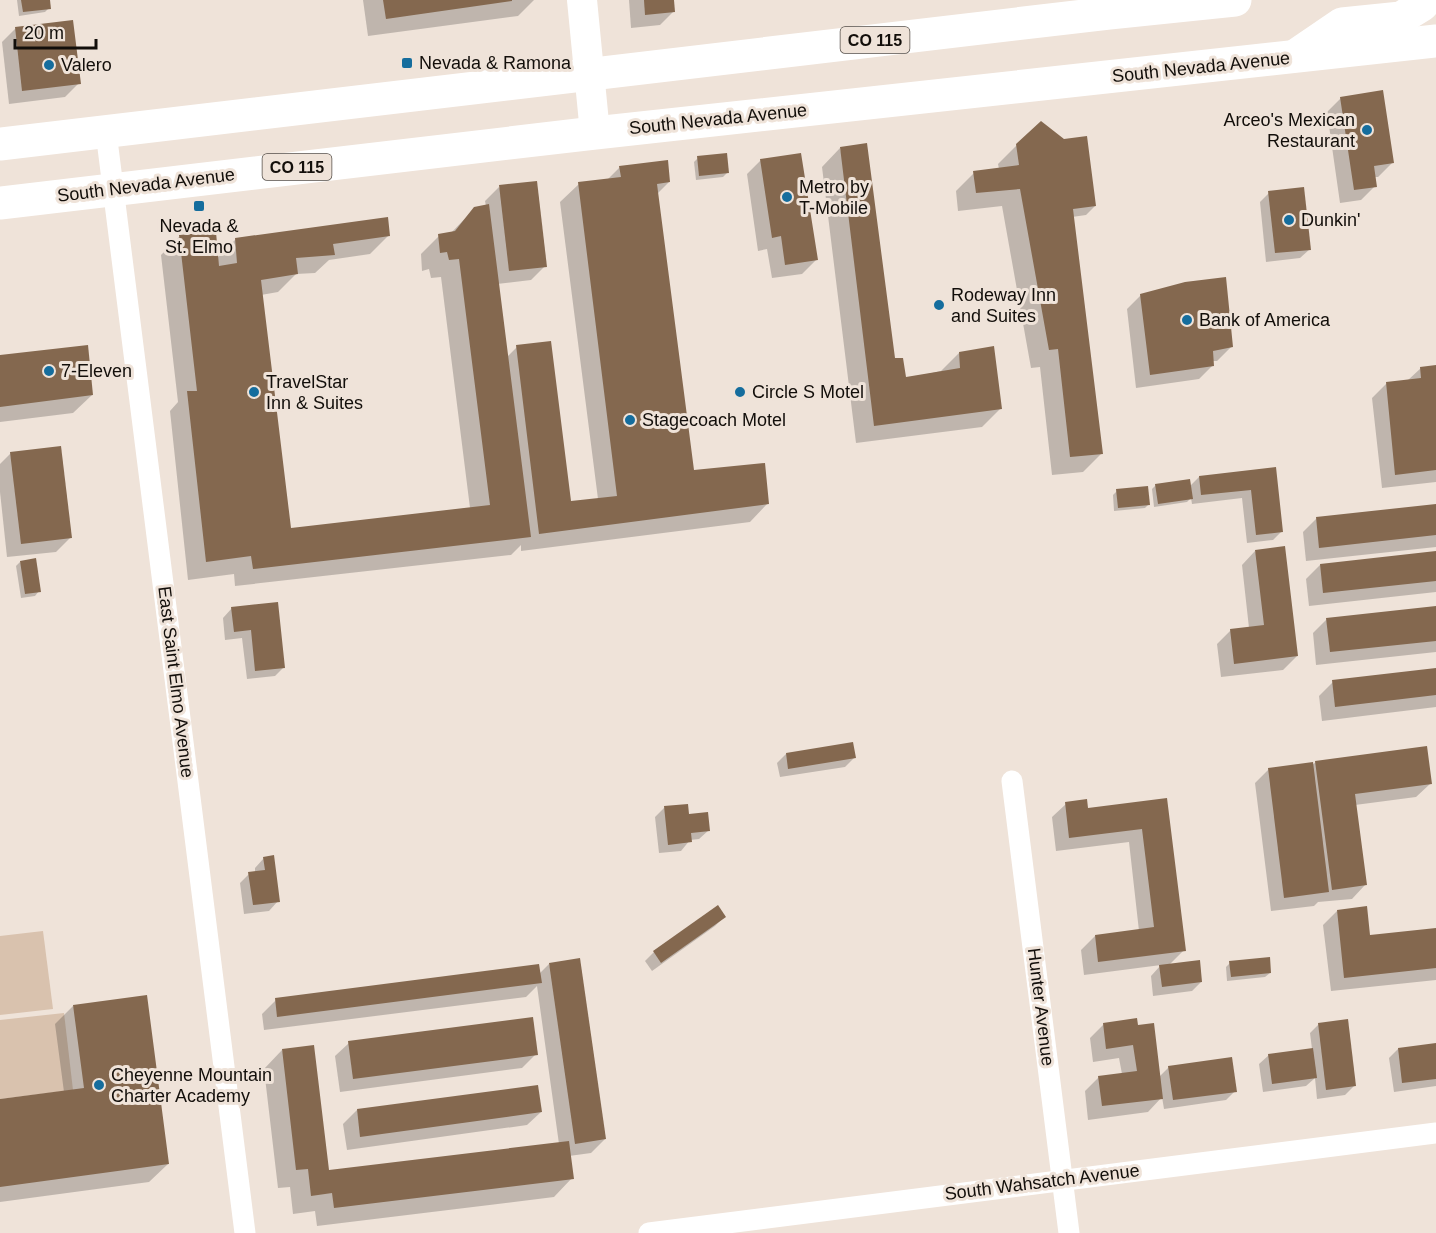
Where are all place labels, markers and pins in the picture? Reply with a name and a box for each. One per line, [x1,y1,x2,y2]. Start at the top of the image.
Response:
place label: Nevada & Ramona [419,53,572,73]
place label: Valero [61,55,112,75]
marker: Nevada & Ramona [400,56,414,70]
marker: Valero [42,58,56,72]
place label: Arceo's Mexican Restaurant [1224,110,1355,151]
marker: Arceo's Mexican Restaurant [1360,123,1374,137]
place label: Metro by T-Mobile [799,177,869,218]
marker: Metro by T-Mobile [780,190,794,204]
marker: Nevada & St. Elmo [192,199,206,213]
place label: Dunkin' [1301,210,1360,230]
marker: Dunkin' [1282,213,1296,227]
place label: Nevada & St. Elmo [159,216,239,257]
place label: Rodeway Inn and Suites [951,285,1056,326]
marker: Rodeway Inn and Suites [932,298,946,312]
place label: Bank of America [1199,310,1331,330]
marker: Bank of America [1180,313,1194,327]
place label: 7-Eleven [61,361,132,381]
marker: 7-Eleven [42,364,56,378]
place label: TravelStar Inn & Suites [266,372,363,413]
place label: Circle S Motel [752,382,864,402]
marker: TravelStar Inn & Suites [247,385,261,399]
marker: Circle S Motel [733,385,747,399]
place label: Stagecoach Motel [642,410,786,430]
marker: Stagecoach Motel [623,413,637,427]
place label: Cheyenne Mountain Charter Academy [111,1065,272,1106]
marker: Cheyenne Mountain Charter Academy [92,1078,106,1092]

